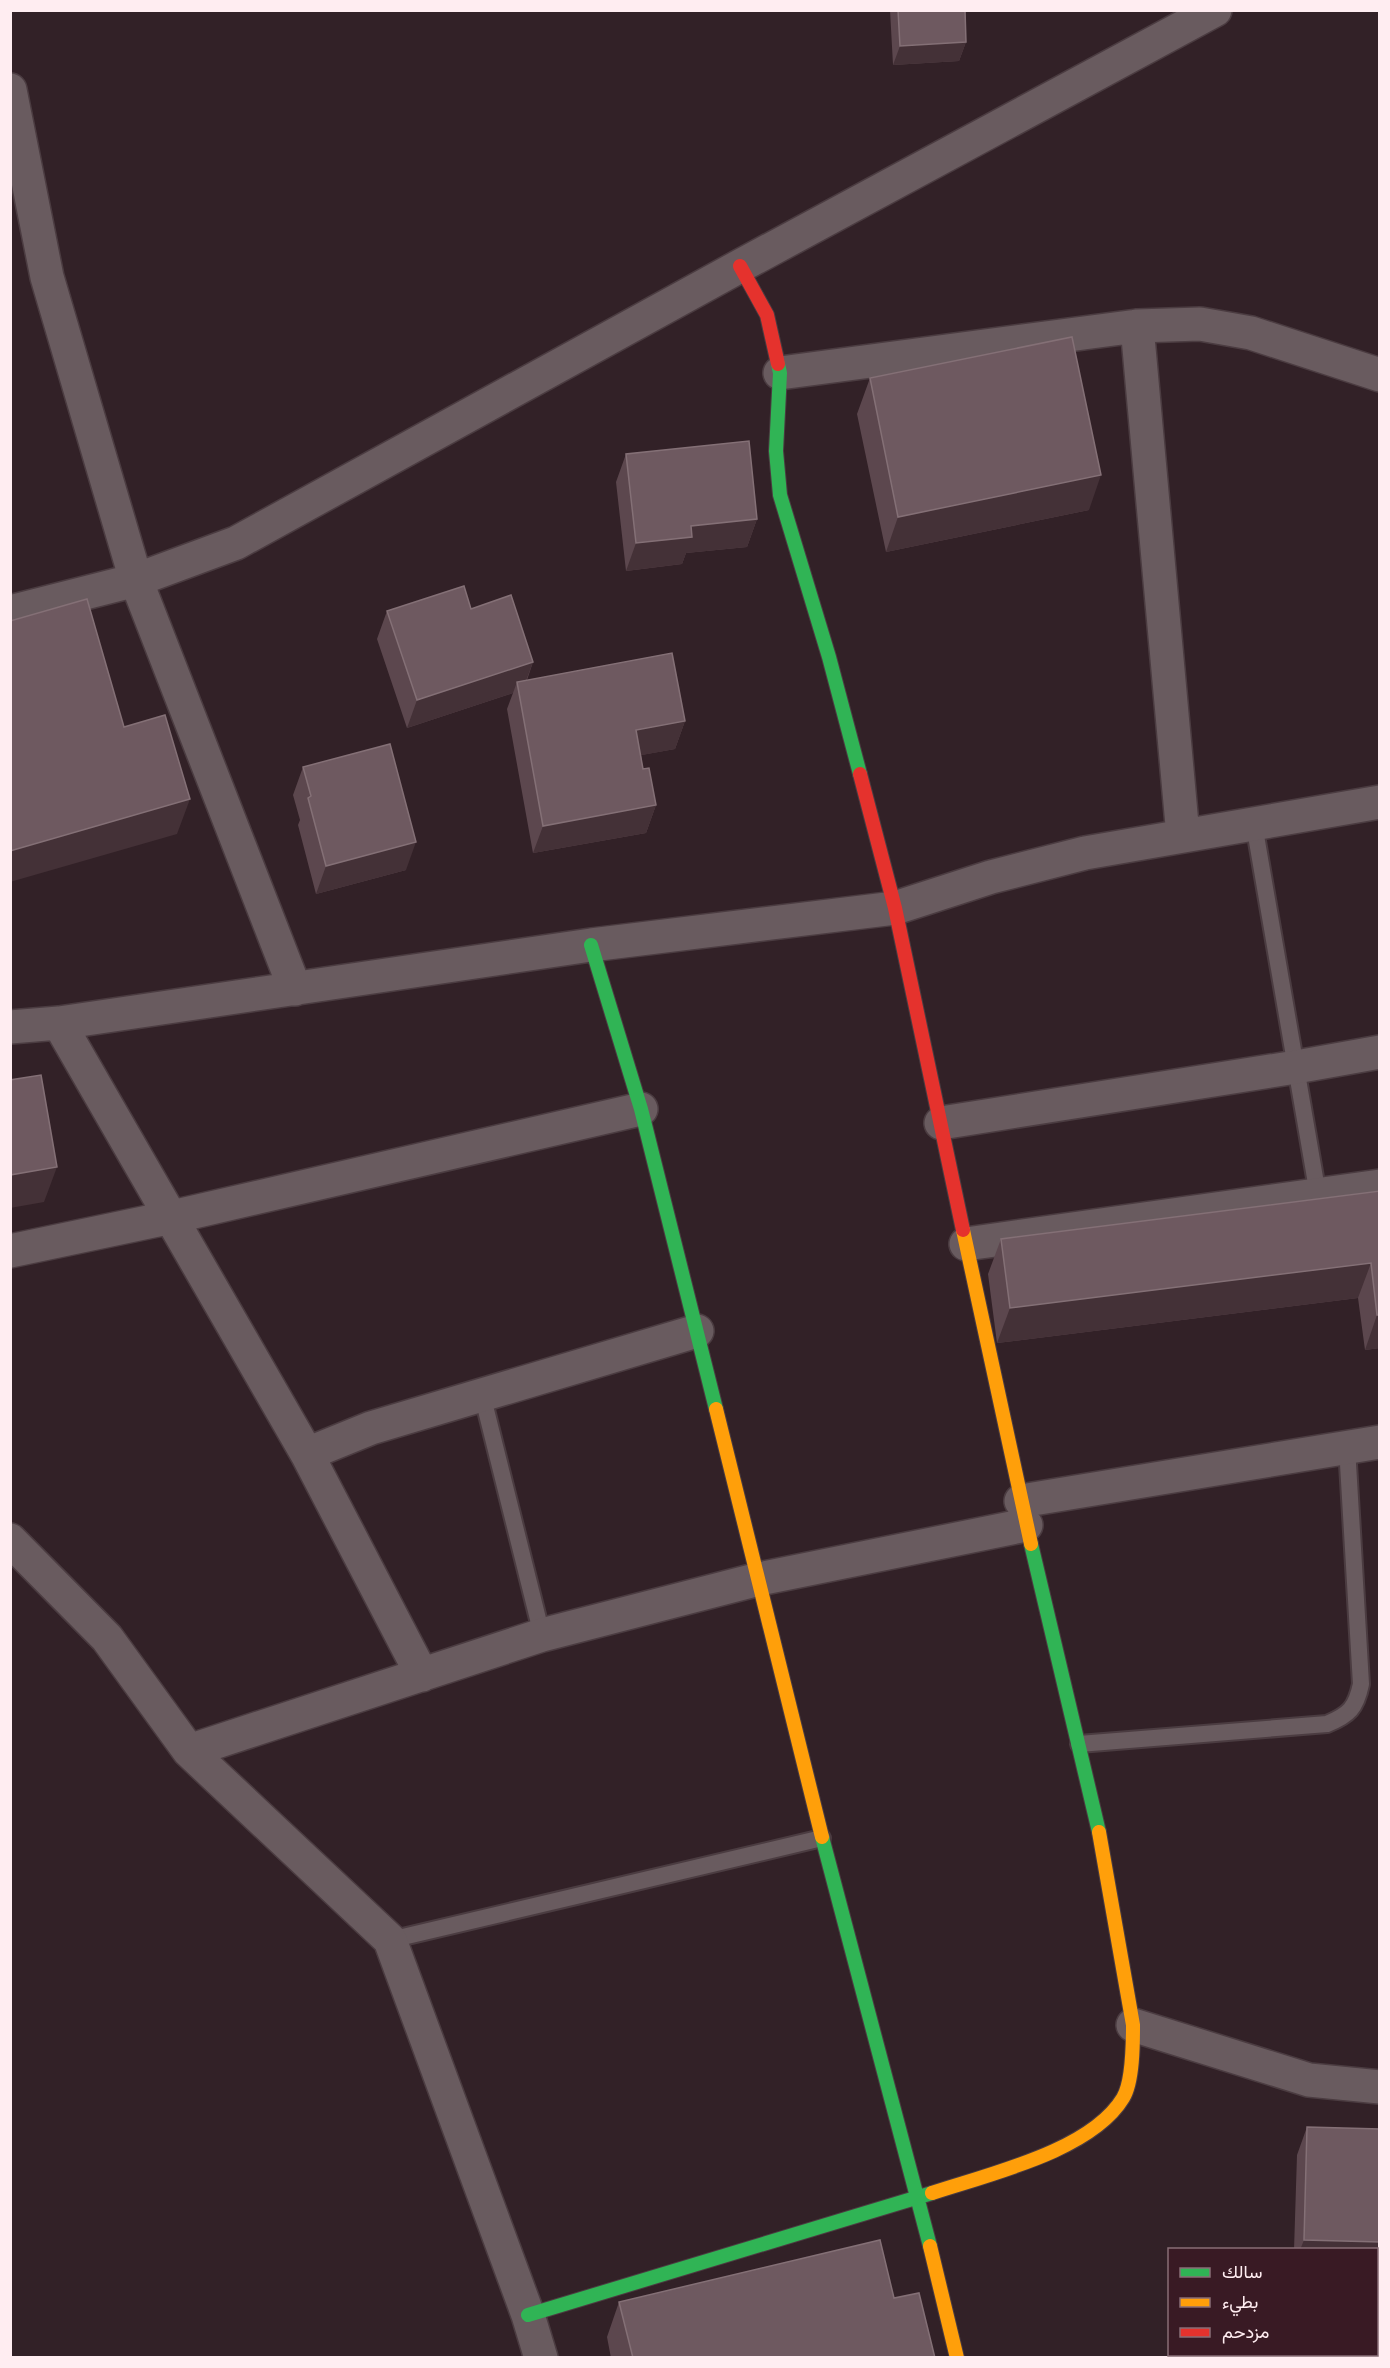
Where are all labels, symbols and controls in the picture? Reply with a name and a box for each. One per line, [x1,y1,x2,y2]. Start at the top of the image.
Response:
legend [1168,2248,1378,2356]
text: سالك [1222,2261,1262,2283]
text: بطيء [1222,2291,1258,2317]
text: مزدحم [1222,2321,1269,2344]

